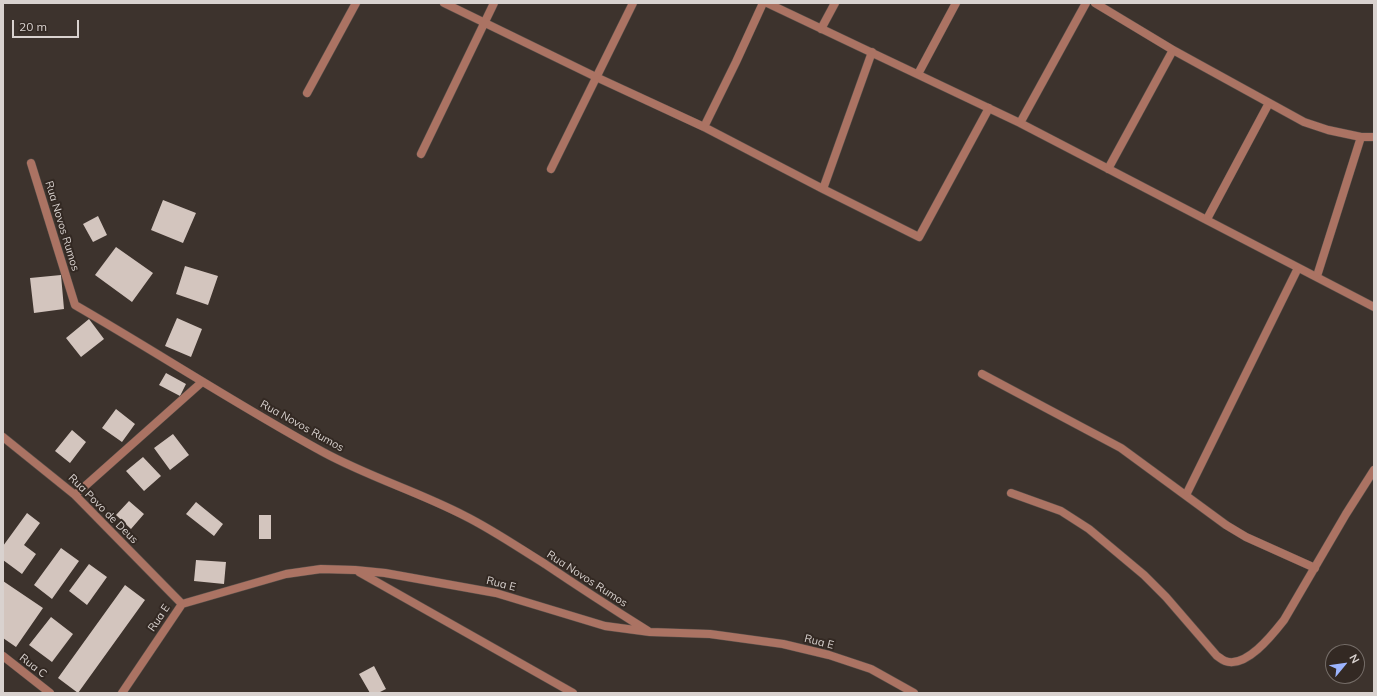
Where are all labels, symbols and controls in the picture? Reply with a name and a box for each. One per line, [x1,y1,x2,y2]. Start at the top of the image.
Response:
scale bar [14,12,81,38]
text: 20 m [19,19,47,34]
street label: Rua Novos Rumos [42,179,82,273]
street label: Rua Novos Rumos [258,398,346,454]
street label: Rua Povo de Deus [65,471,141,547]
street label: Rua Novos Rumos [544,548,630,610]
street label: Rua E [485,574,517,594]
street label: Rua E [145,602,173,634]
street label: Rua E [803,632,835,652]
north arrow [1325,644,1365,684]
street label: Rua C [17,651,49,681]
text: N [1346,652,1363,666]

